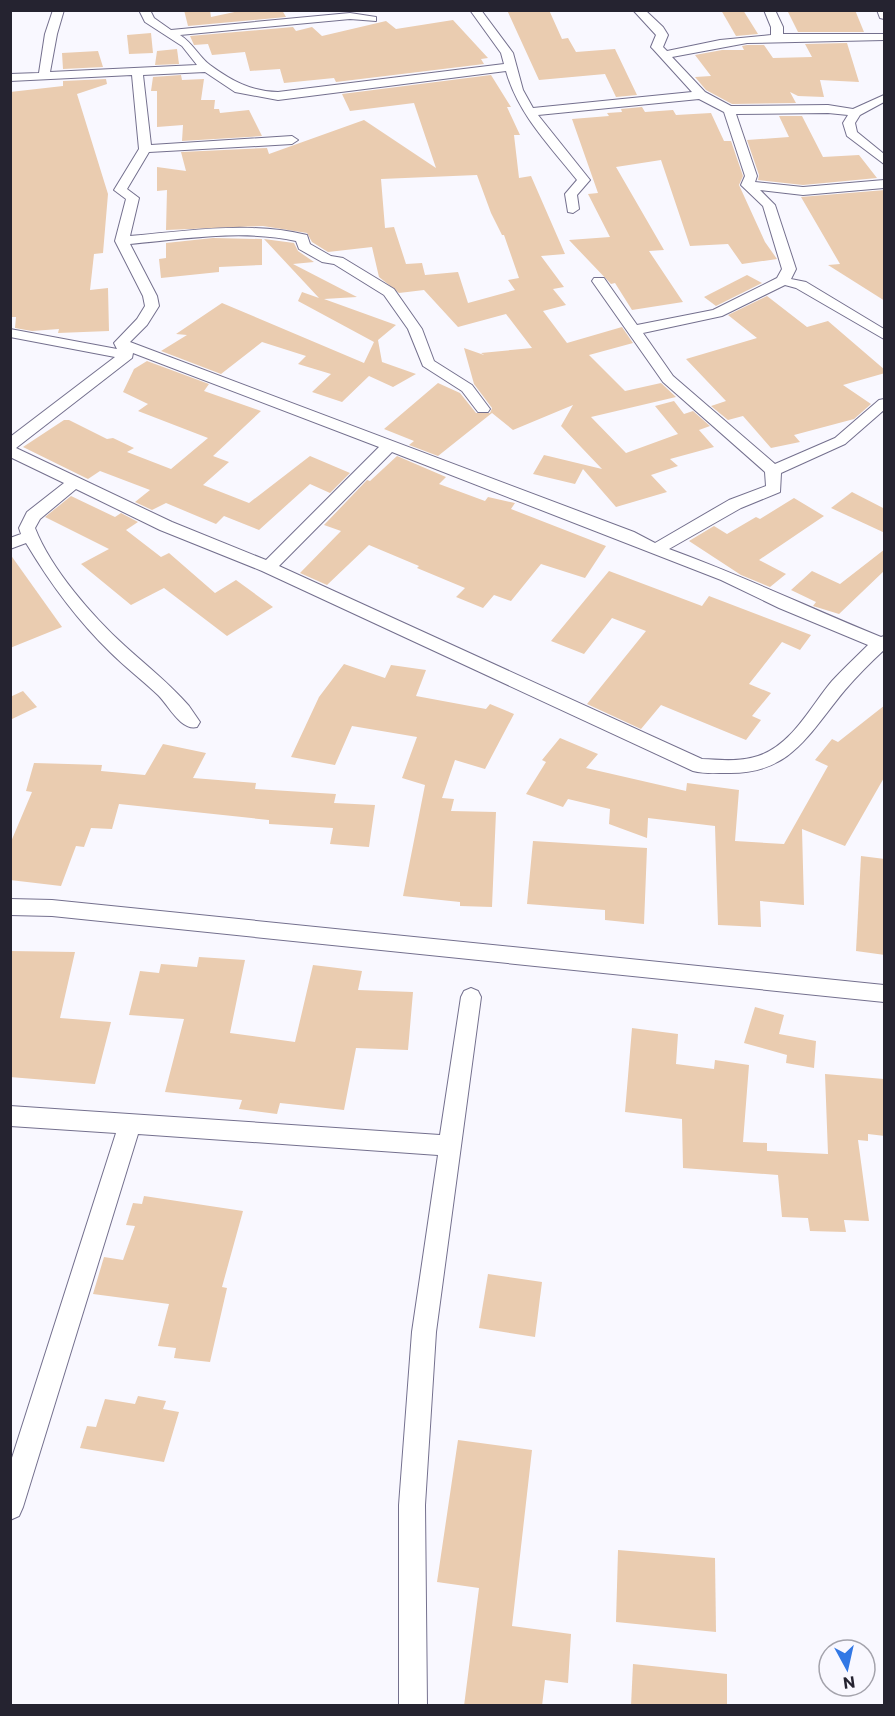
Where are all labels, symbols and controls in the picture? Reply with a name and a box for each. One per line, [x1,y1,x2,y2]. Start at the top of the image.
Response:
north arrow [817,1638,877,1698]
text: N [842,1673,856,1694]

